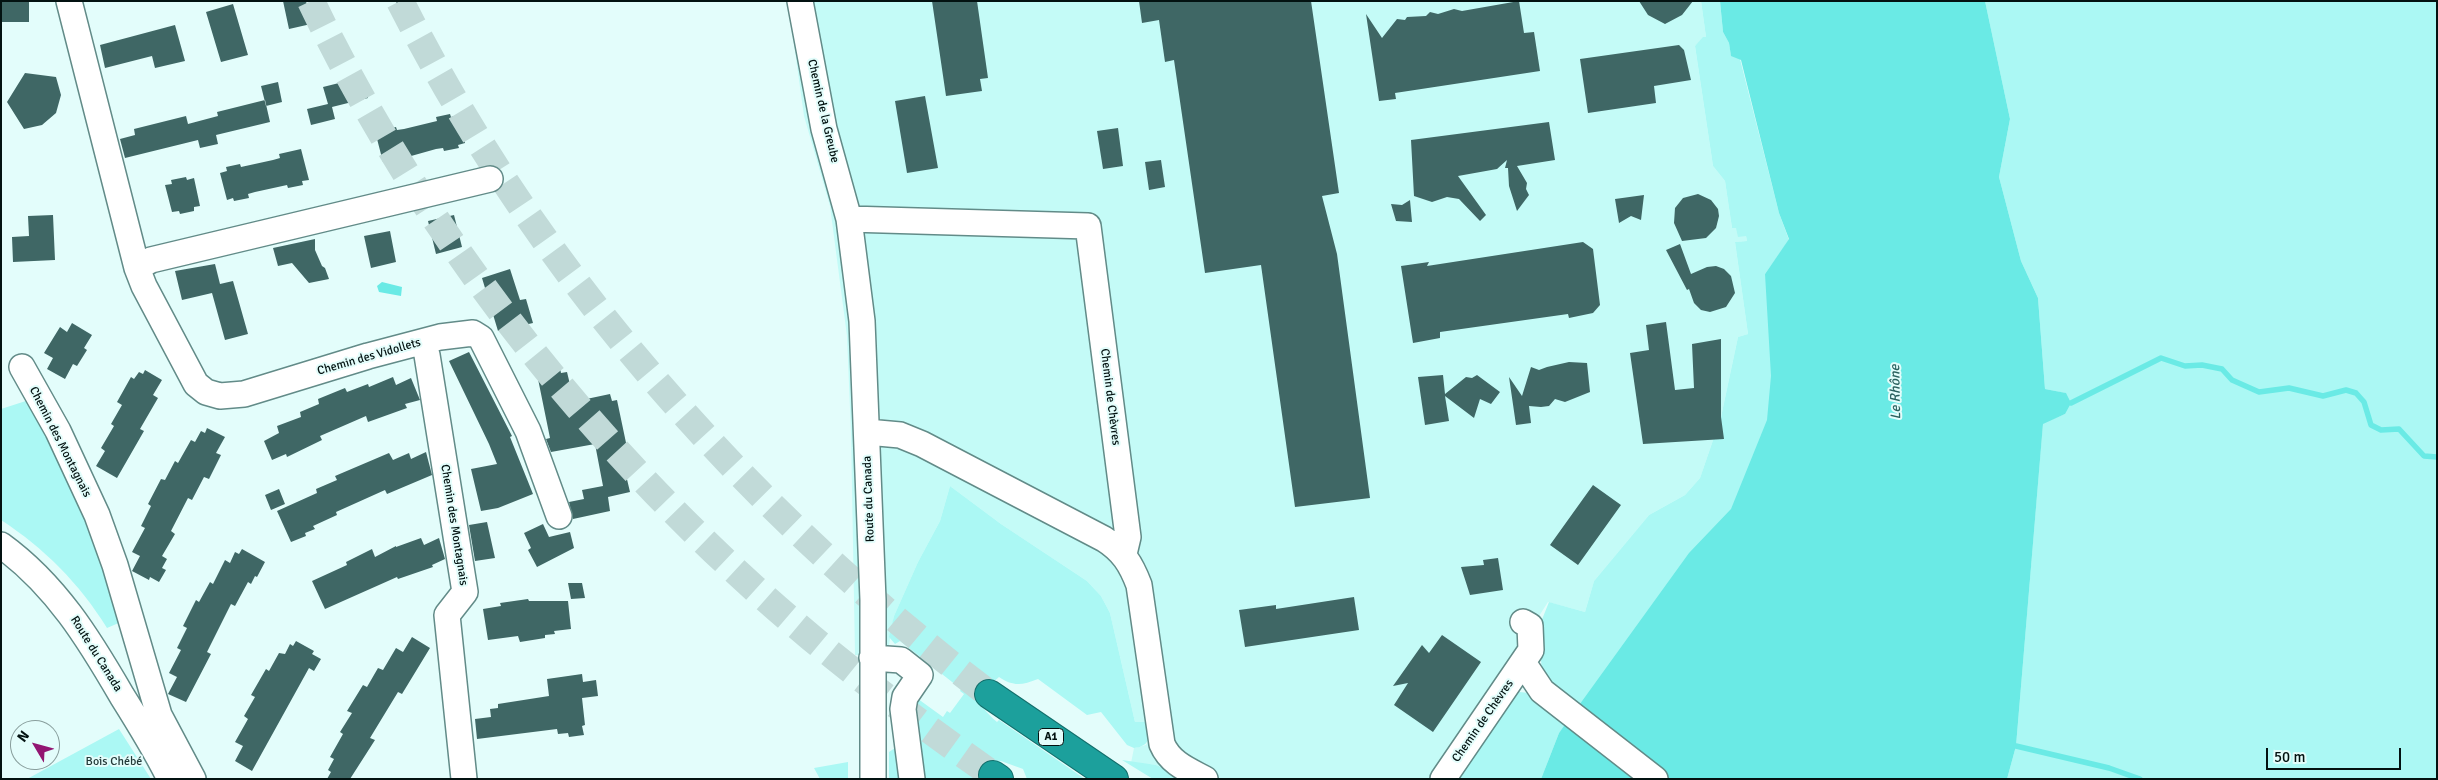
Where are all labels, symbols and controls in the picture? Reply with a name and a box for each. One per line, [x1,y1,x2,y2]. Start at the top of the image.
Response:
street label: Chemin de la Greube [804,58,842,164]
street label: Chemin des Vidollets [316,335,422,379]
street label: Chemin de Chèvres [1097,348,1123,446]
water label: Le Rhône [1887,364,1905,420]
street label: Chemin des Montagnais [26,384,94,500]
street label: Route du Canada [860,456,878,542]
street label: Chemin des Montagnais [437,464,471,586]
street label: Route du Canada [67,614,125,694]
street label: Chemin de Chèvres [1449,677,1517,765]
north arrow [10,720,60,770]
text: N [14,727,33,745]
road number: A1 [1038,729,1064,746]
scale bar [2268,738,2403,770]
text: 50 m [2274,748,2305,766]
park label: Bois Chébé [86,755,142,769]

